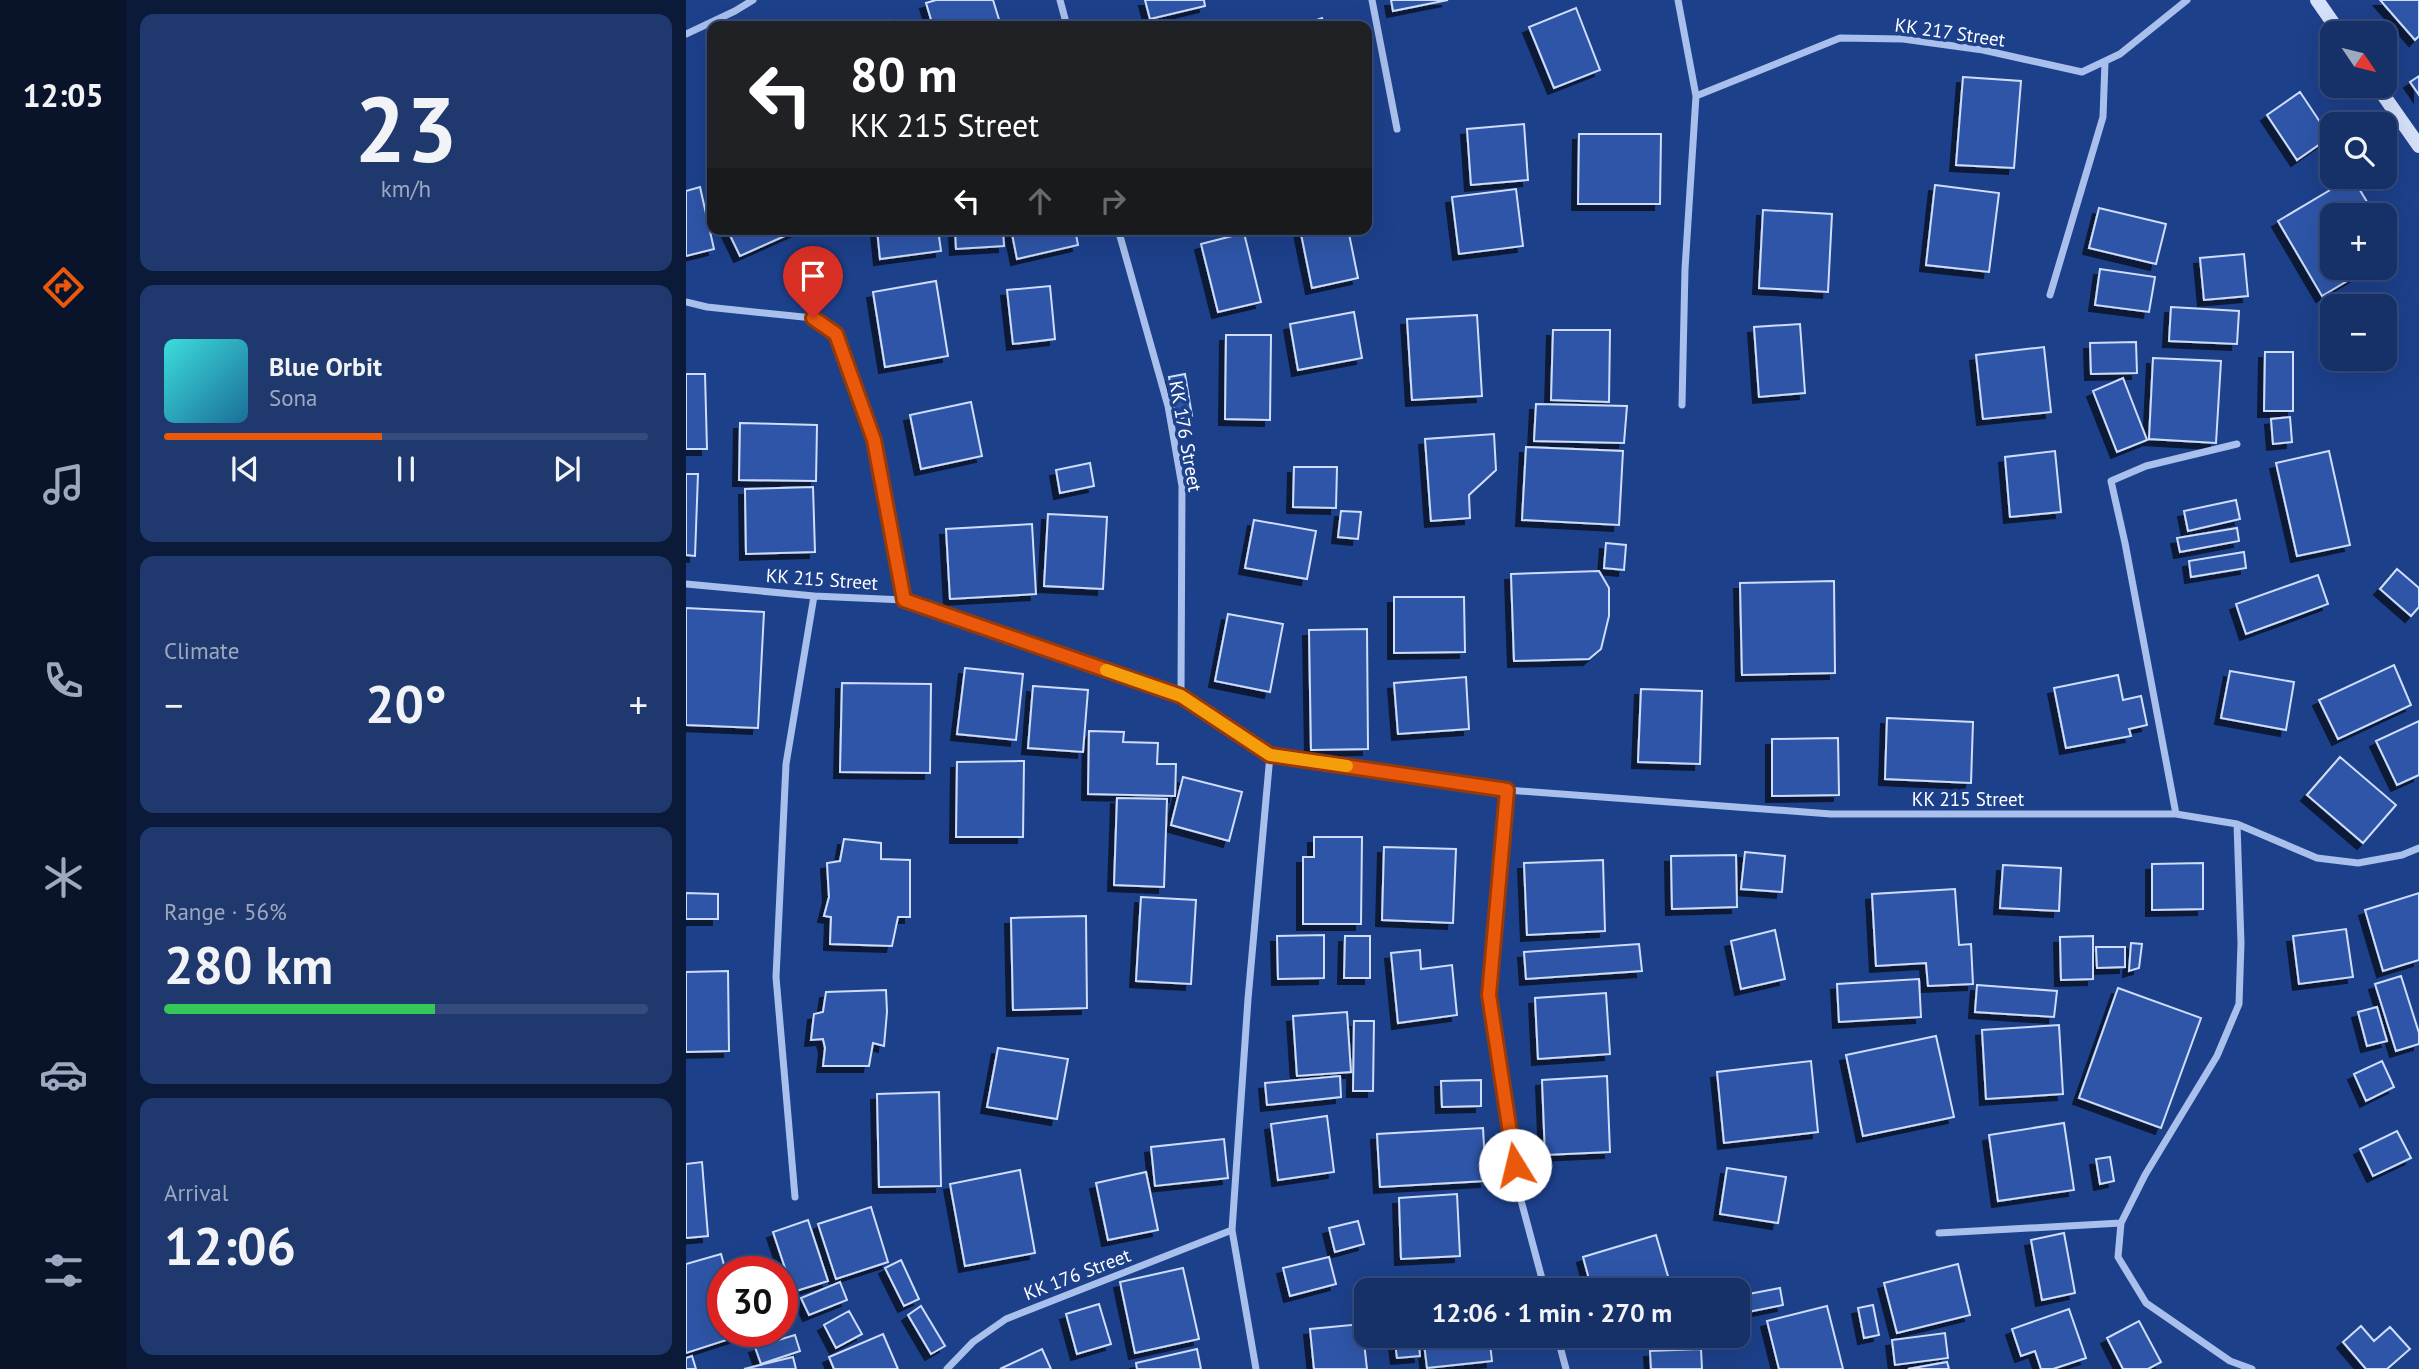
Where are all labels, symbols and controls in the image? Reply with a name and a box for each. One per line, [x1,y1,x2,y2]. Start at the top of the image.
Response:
street label: KK 217 Street [1893,12,2007,52]
north arrow [2320,21,2398,98]
map controls [2320,21,2397,371]
text: 80 m [850,42,957,106]
icon: left [735,49,826,140]
text: 23 [354,69,458,187]
text: 12:05 [22,74,104,116]
text: KK 215 Street [850,104,1039,146]
button: search [2320,112,2397,189]
text: km/h [381,174,431,203]
icon: left [948,182,986,220]
icon: ahead [1021,182,1059,220]
icon: right [1094,182,1132,220]
button: + [2320,203,2397,280]
pin [783,246,843,318]
icon: arrive [794,257,832,295]
icon: directions [39,263,88,312]
button: − [2320,294,2397,371]
text: Blue Orbit [269,350,382,383]
street label: KK 176 Street [1164,379,1208,494]
text: Sona [269,383,318,412]
icon: previous [226,450,264,488]
icon: pause [387,450,425,488]
icon: next [548,450,586,488]
icon: music [39,460,88,509]
street label: KK 215 Street [765,563,879,595]
text: Climate [164,636,239,665]
icon: phone [39,656,88,705]
text: 20° [365,670,447,737]
text: − [164,680,183,729]
text: + [629,680,648,729]
street label: KK 215 Street [1912,787,2025,811]
icon: climate [39,853,88,902]
text: Range · 56% [164,897,287,926]
text: 280 km [164,931,333,998]
icon: car [39,1050,88,1099]
position arrow [1478,1128,1552,1202]
text: Arrival [164,1178,228,1207]
text: 12:06 [164,1212,296,1279]
street label: KK 176 Street [1020,1242,1134,1305]
icon: filters [39,1246,88,1295]
speed limit sign: 30 [707,1256,798,1347]
text: 12:06 · 1 min · 270 m [1432,1296,1672,1329]

